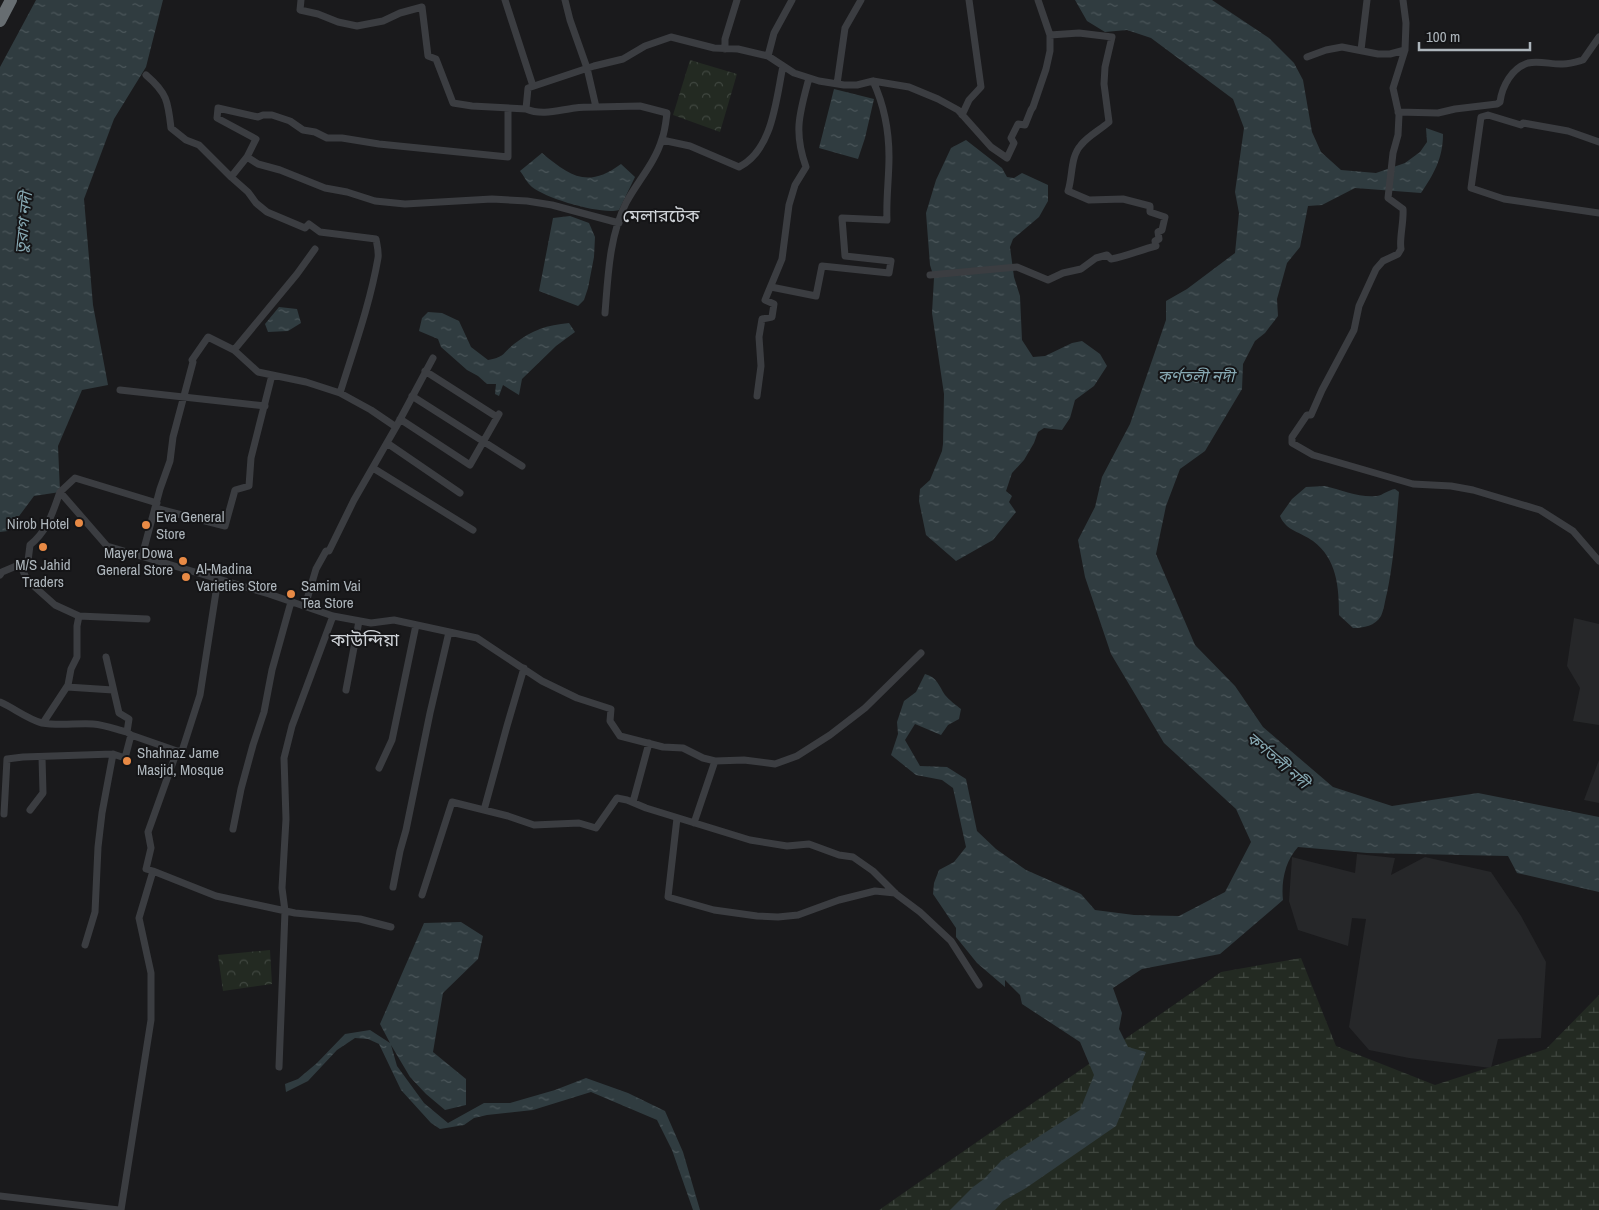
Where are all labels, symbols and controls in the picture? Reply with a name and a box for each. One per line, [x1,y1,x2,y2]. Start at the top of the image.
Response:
scale bar [1419,20,1530,52]
text: 100 m [1426,26,1460,47]
water label: তুরাগ নদী [9,188,37,255]
district label: মেলারটেক [622,203,700,228]
water label: কর্ণতলী নদী [1158,365,1237,387]
place label: Eva General Store [156,506,224,544]
place label: Nirob Hotel [7,513,69,534]
marker: Nirob Hotel [73,517,85,529]
marker: Eva General Store [140,519,152,531]
marker: M/S Jahid Traders [37,541,49,553]
place label: Mayer Dowa General Store [96,542,173,580]
place label: M/S Jahid Traders [15,554,71,592]
marker: Mayer Dowa General Store [177,555,189,567]
place label: Al-Madina Varieties Store [195,558,277,596]
marker: Al-Madina Varieties Store [180,571,192,583]
place label: Samim Vai Tea Store [301,575,361,613]
marker: Samim Vai Tea Store [285,588,297,600]
district label: কাউন্দিয়া [330,627,399,652]
water label: কর্ণতলী নদী [1242,727,1316,795]
place label: Shahnaz Jame Masjid, Mosque [137,742,224,780]
marker: Shahnaz Jame Masjid, Mosque [121,755,133,767]

